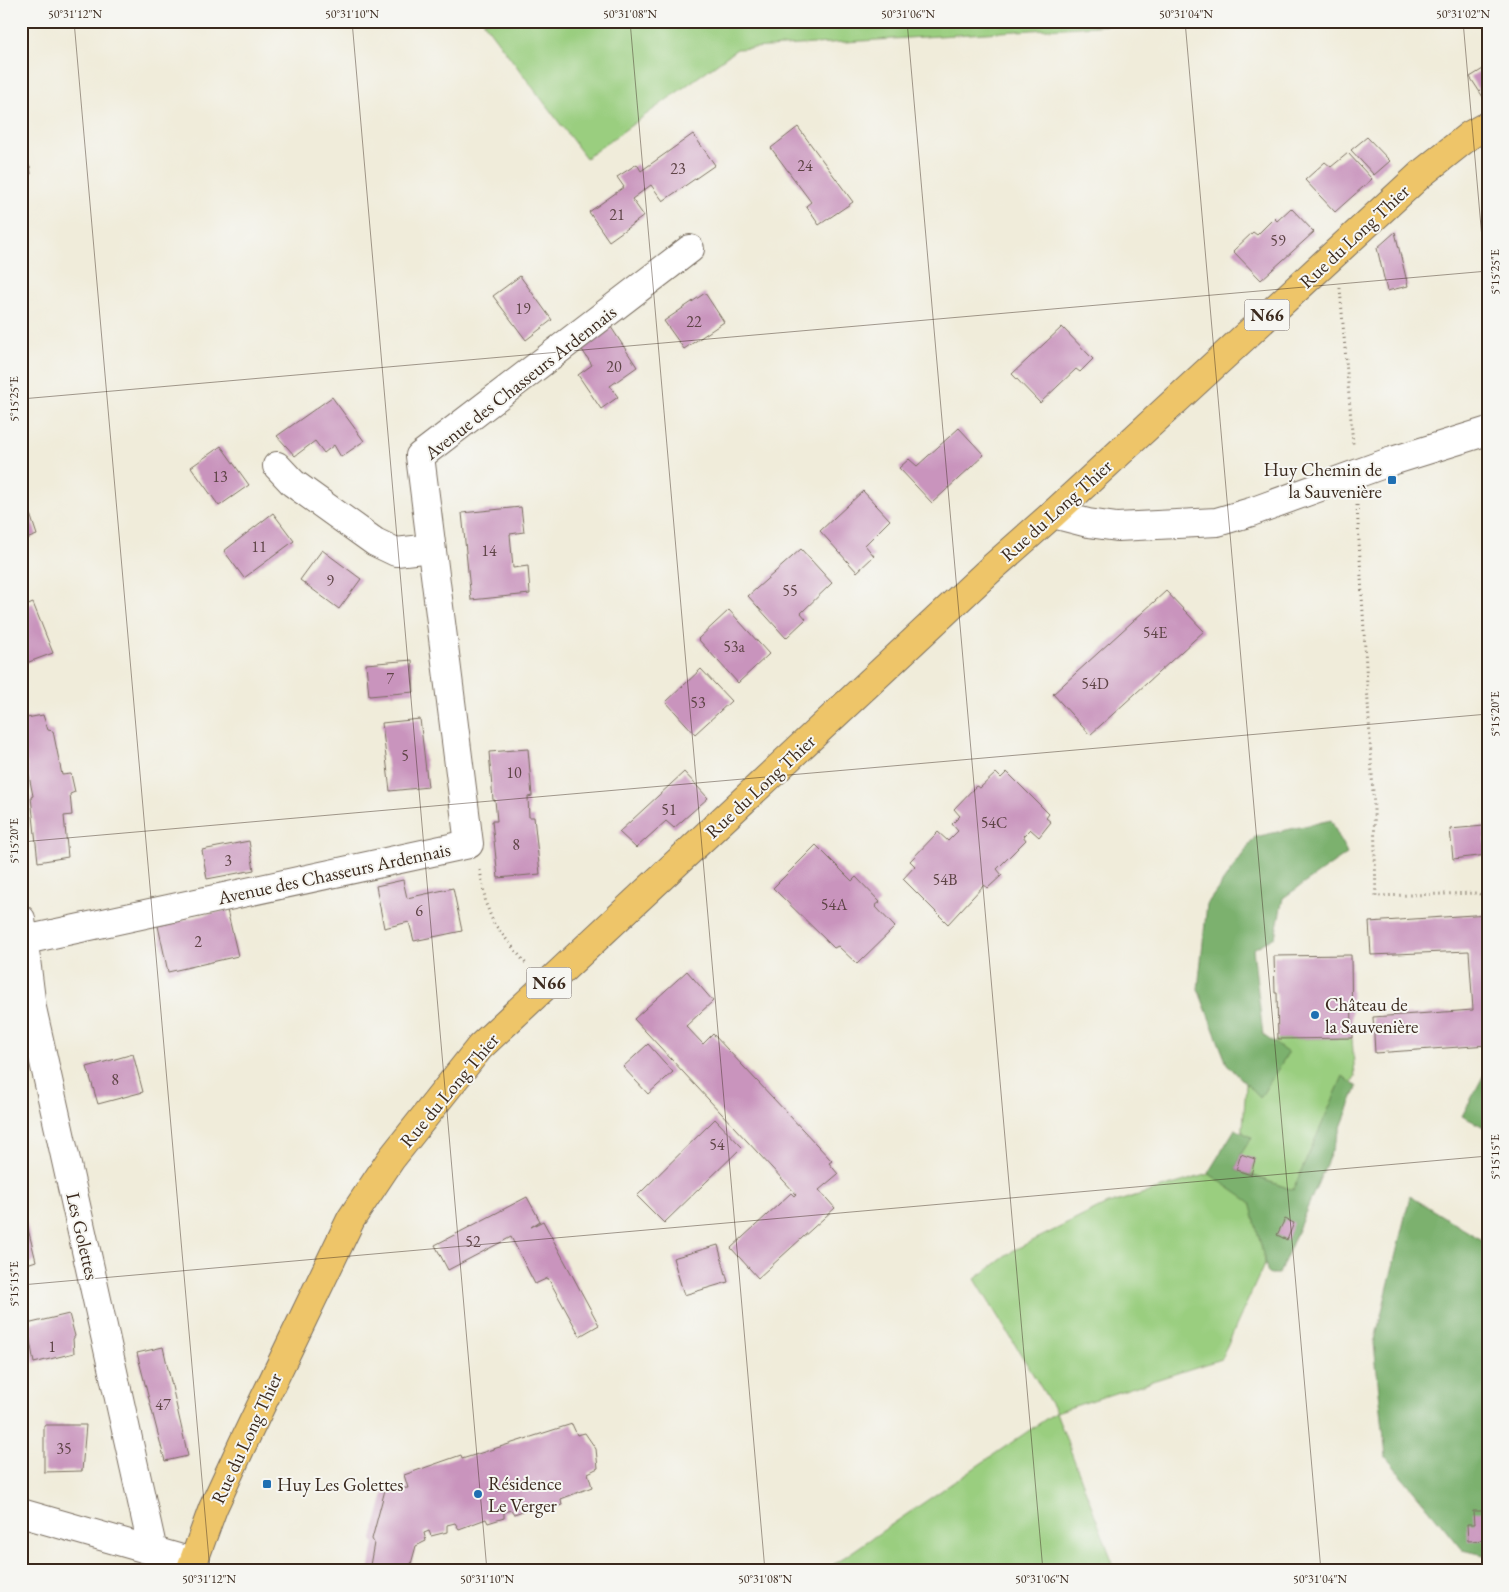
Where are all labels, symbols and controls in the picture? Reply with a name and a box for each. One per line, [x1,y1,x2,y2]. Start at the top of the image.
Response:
text: 50°31'12"N [48,6,102,22]
text: 50°31'10"N [325,6,379,22]
text: 50°31'08"N [603,6,657,22]
text: 50°31'06"N [881,6,935,22]
text: 50°31'04"N [1159,6,1213,22]
text: 50°31'02"N [1436,6,1490,22]
house number: 24 [797,155,813,176]
house number: 23 [670,158,686,179]
street label: Rue du Long Thier [1294,178,1415,294]
house number: 21 [609,204,625,225]
house number: 59 [1270,230,1286,251]
text: 5°15'25"E [1487,249,1503,295]
house number: 19 [515,298,531,319]
street label: Avenue des Chasseurs Ardennais [418,300,621,466]
road number: N66 [1244,300,1290,330]
house number: 22 [686,311,702,332]
house number: 20 [606,356,622,377]
text: 5°15'25"E [6,376,22,422]
street label: Rue du Long Thier [995,453,1118,567]
place label: Huy Chemin de la Sauvenière [1263,457,1382,504]
house number: 13 [212,466,228,487]
marker: Huy Chemin de la Sauvenière [1386,474,1398,486]
house number: 11 [251,536,267,557]
house number: 14 [481,540,497,561]
house number: 9 [326,570,334,591]
house number: 55 [782,580,798,601]
house number: 54E [1143,622,1167,643]
house number: 53a [723,636,745,657]
house number: 7 [386,668,394,689]
house number: 54D [1081,673,1109,694]
text: 5°15'20"E [1487,691,1503,737]
house number: 53 [690,692,706,713]
street label: Rue du Long Thier [700,728,821,844]
house number: 5 [401,745,409,766]
house number: 10 [506,762,522,783]
house number: 51 [661,799,677,820]
house number: 54C [981,812,1007,833]
text: 5°15'20"E [6,818,22,864]
house number: 8 [512,834,520,855]
street label: Avenue des Chasseurs Ardennais [215,837,453,911]
house number: 3 [224,850,232,871]
house number: 54B [933,869,957,890]
house number: 54A [821,894,848,915]
house number: 6 [415,900,423,921]
house number: 2 [194,931,202,952]
road number: N66 [526,968,572,998]
place label: Château de la Sauvenière [1325,992,1418,1039]
marker: Château de la Sauvenière [1309,1009,1321,1021]
street label: Rue du Long Thier [394,1028,505,1153]
house number: 8 [111,1069,119,1090]
house number: 54 [709,1134,725,1155]
text: 5°15'15"E [1487,1134,1503,1180]
street label: Les Golettes [60,1190,105,1282]
house number: 52 [465,1231,481,1252]
text: 5°15'15"E [6,1261,22,1307]
house number: 1 [48,1336,56,1357]
street label: Rue du Long Thier [205,1368,288,1508]
house number: 47 [155,1394,171,1415]
house number: 35 [56,1438,72,1459]
place label: Résidence Le Verger [488,1471,562,1518]
place label: Huy Les Golettes [277,1472,403,1497]
marker: Huy Les Golettes [261,1478,273,1490]
marker: Résidence Le Verger [472,1488,484,1500]
text: 50°31'12"N [182,1571,236,1587]
text: 50°31'10"N [460,1571,514,1587]
text: 50°31'08"N [738,1571,792,1587]
text: 50°31'06"N [1015,1571,1069,1587]
text: 50°31'04"N [1293,1571,1347,1587]

